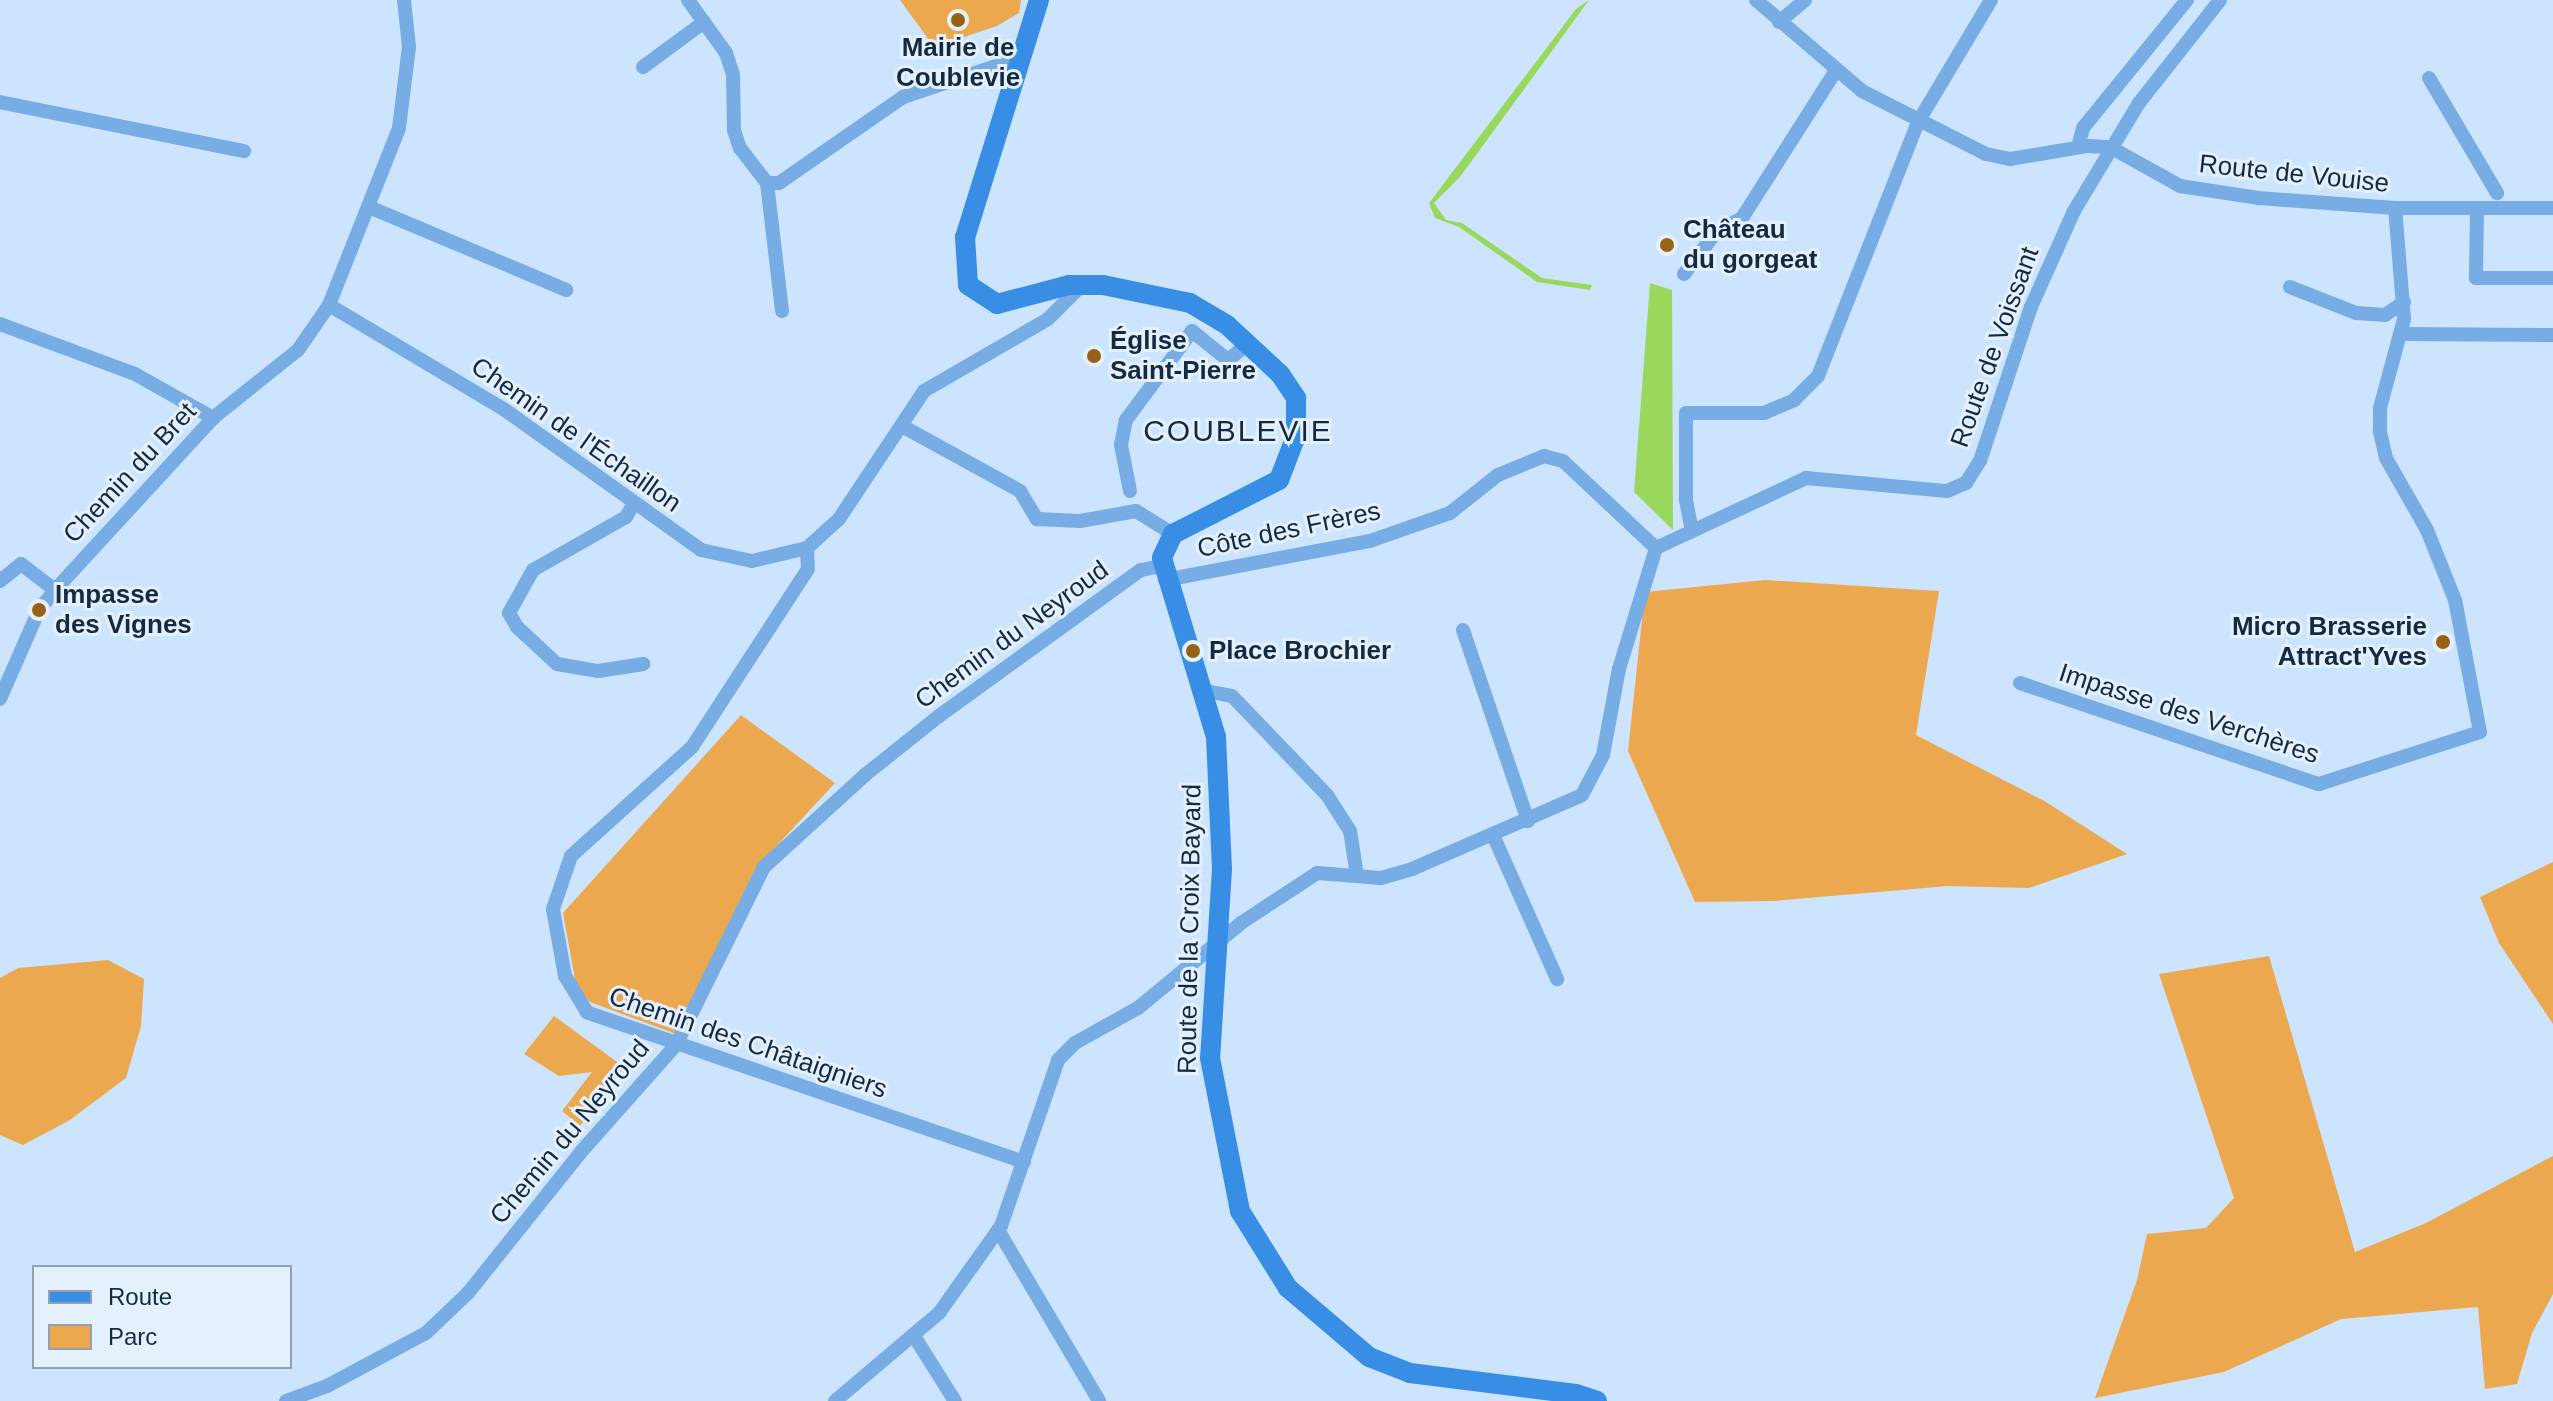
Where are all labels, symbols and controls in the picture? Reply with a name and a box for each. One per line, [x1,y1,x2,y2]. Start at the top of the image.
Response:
marker: Mairie de Coublevie [949,11,967,29]
place label: Mairie de Coublevie [896,32,1020,94]
street label: Route de Vouise [2197,149,2391,199]
place label: Château du gorgeat [1683,214,1817,276]
marker: Château du gorgeat [1658,236,1676,254]
street label: Route de Voissant [1944,243,2046,451]
place label: Église Saint-Pierre [1110,325,1256,386]
marker: Église Saint-Pierre [1085,347,1103,365]
street label: Chemin de l'Échaillon [465,351,687,519]
street label: Chemin du Bret [57,396,203,550]
district label: COUBLEVIE [1143,413,1333,449]
street label: Côte des Frères [1195,495,1383,565]
street label: Chemin du Neyroud [909,554,1115,716]
place label: Impasse des Vignes [55,579,192,640]
marker: Impasse des Vignes [30,601,48,619]
place label: Micro Brasserie Attract'Yves [2232,611,2427,672]
marker: Micro Brasserie Attract'Yves [2434,633,2452,651]
place label: Place Brochier [1209,635,1391,667]
marker: Place Brochier [1184,642,1202,660]
street label: Impasse des Verchères [2055,657,2323,771]
street label: Route de la Croix Bayard [1172,784,1208,1074]
street label: Chemin des Châtaigniers [605,981,891,1105]
street label: Chemin du Neyroud [484,1033,656,1231]
legend [32,1265,292,1369]
text: Route [108,1283,172,1310]
text: Parc [108,1323,157,1350]

